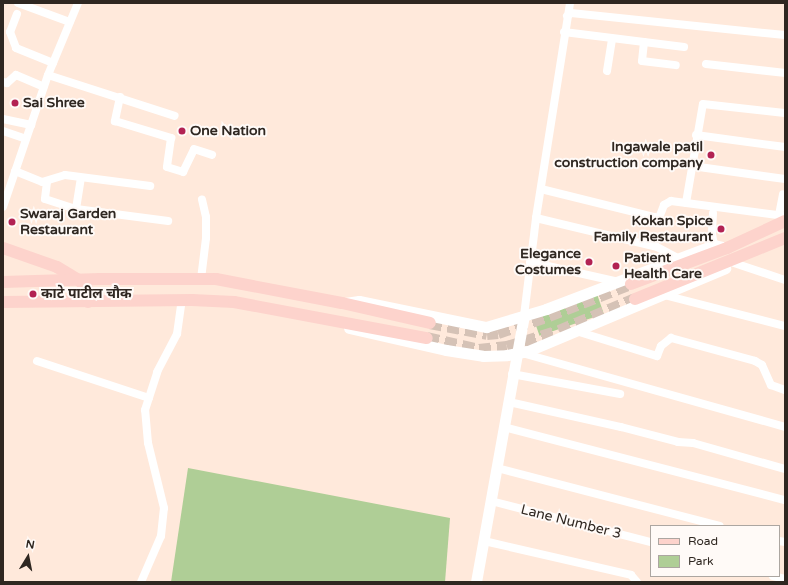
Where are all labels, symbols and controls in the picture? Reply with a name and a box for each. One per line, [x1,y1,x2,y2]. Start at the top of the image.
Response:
place label: Sai Shree [23,95,85,111]
marker: Sai Shree [10,98,20,108]
place label: One Nation [190,123,266,139]
marker: One Nation [177,126,187,136]
place label: Ingawale patil construction company [554,139,703,172]
marker: Ingawale patil construction company [706,150,716,160]
place label: Swaraj Garden Restaurant [20,206,116,238]
place label: Kokan Spice Family Restaurant [594,213,713,246]
marker: Swaraj Garden Restaurant [7,217,17,227]
marker: Kokan Spice Family Restaurant [716,224,726,234]
place label: Elegance Costumes [515,246,581,278]
place label: Patient Health Care [624,250,702,282]
marker: Elegance Costumes [584,257,594,267]
marker: Patient Health Care [611,261,621,271]
place label: काटे पाटील चौक [41,286,132,302]
marker: काटे पाटील चौक [28,289,38,299]
street label: Lane Number 3 [519,501,623,543]
legend [650,525,780,577]
text: Road [688,534,718,548]
north arrow [8,537,48,577]
text: N [25,538,36,552]
text: Park [688,554,714,568]

